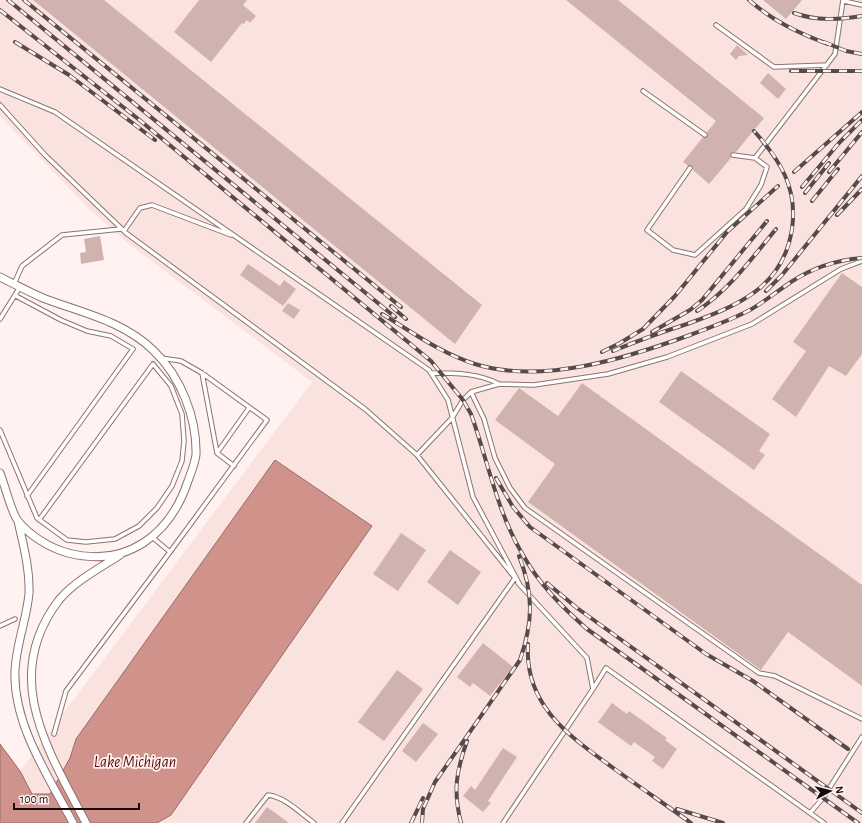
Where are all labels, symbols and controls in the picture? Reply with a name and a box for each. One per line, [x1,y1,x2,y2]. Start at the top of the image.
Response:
water label: Lake Michigan [94,754,176,770]
north arrow [810,771,850,811]
scale bar [14,785,139,811]
text: N [834,785,845,794]
text: 100 m [20,793,48,805]

